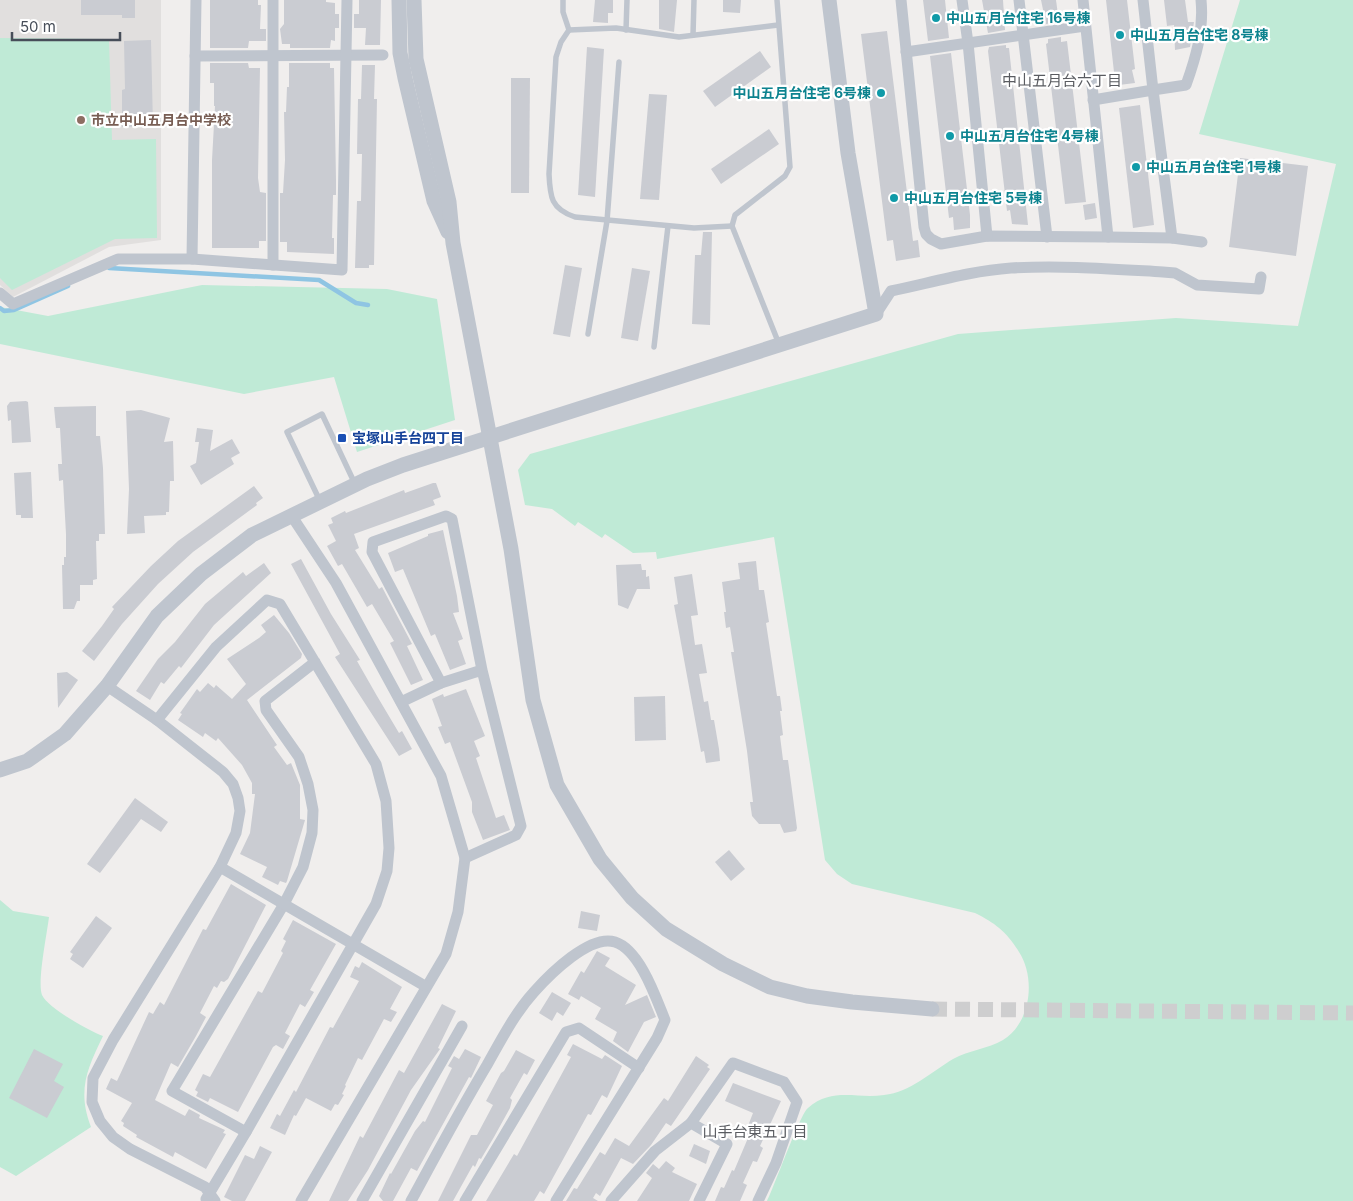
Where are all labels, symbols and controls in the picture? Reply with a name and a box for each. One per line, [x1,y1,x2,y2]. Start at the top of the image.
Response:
place label: 中山五月台住宅 16号棟 [946,9,1090,26]
scale bar [12,10,120,42]
marker: 中山五月台住宅 16号棟 [930,12,942,24]
text: 50 m [20,17,56,36]
place label: 中山五月台住宅 8号棟 [1130,26,1268,43]
marker: 中山五月台住宅 8号棟 [1114,29,1126,41]
district label: 中山五月台六丁目 [1002,71,1122,90]
place label: 中山五月台住宅 6号棟 [733,84,871,101]
marker: 中山五月台住宅 6号棟 [875,87,887,99]
place label: 市立中山五月台中学校 [91,111,231,128]
marker: 市立中山五月台中学校 [75,114,87,126]
place label: 中山五月台住宅 4号棟 [960,127,1099,144]
marker: 中山五月台住宅 4号棟 [944,130,956,142]
place label: 中山五月台住宅 1号棟 [1146,158,1281,175]
marker: 中山五月台住宅 1号棟 [1130,161,1142,173]
place label: 中山五月台住宅 5号棟 [904,189,1042,206]
marker: 中山五月台住宅 5号棟 [888,192,900,204]
place label: 宝塚山手台四丁目 [352,429,464,446]
marker: 宝塚山手台四丁目 [336,432,348,444]
district label: 山手台東五丁目 [702,1122,808,1141]

